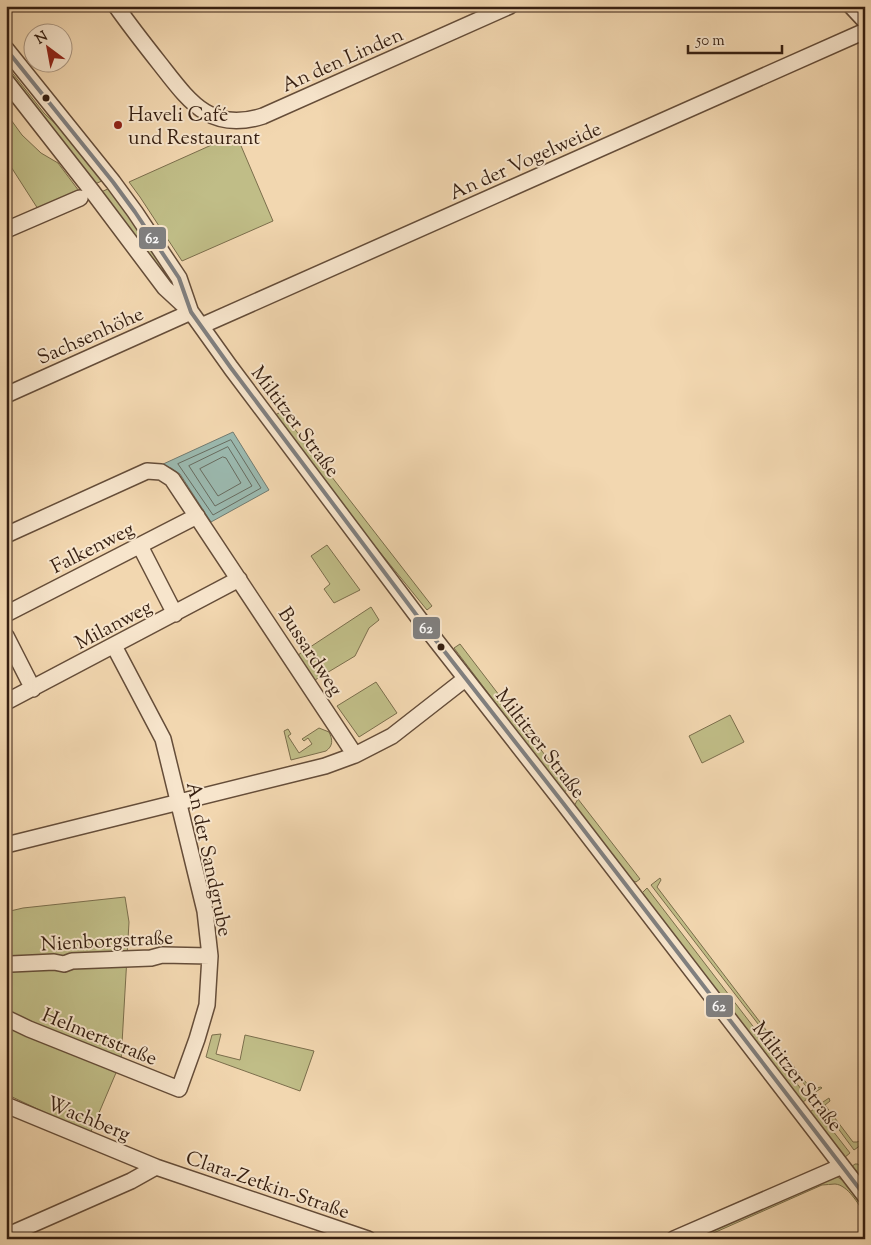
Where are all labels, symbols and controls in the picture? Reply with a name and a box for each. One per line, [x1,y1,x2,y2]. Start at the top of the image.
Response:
street label: An den Linden [278,21,409,101]
north arrow [22,22,72,72]
scale bar [688,22,782,54]
text: N [32,27,52,50]
text: 50 m [695,31,725,52]
unlabelled marker [41,93,51,103]
place label: Haveli Café und Restaurant [128,102,260,154]
street label: An der Vogelweide [445,116,607,209]
marker: Haveli Café und Restaurant [112,119,124,131]
line badge: 62 [138,226,167,250]
text: 62 [145,230,159,250]
street label: Sachsenhöhe [33,301,149,374]
street label: Miltitzer Straße [242,361,346,484]
street label: Falkenweg [46,516,140,583]
street label: Milanweg [70,594,158,659]
street label: Bussardweg [269,602,349,703]
line badge: 62 [412,616,441,640]
text: 62 [419,620,433,640]
unlabelled marker [436,642,446,652]
street label: Miltitzer Straße [487,683,591,806]
street label: An der Sandgrube [177,780,238,939]
street label: Nienborgstraße [40,925,174,960]
line badge: 62 [705,994,734,1018]
text: 62 [712,998,726,1018]
street label: Helmertstraße [37,1002,161,1075]
street label: Miltitzer Straße [744,1016,848,1139]
street label: Wachberg [42,1090,135,1150]
street label: Clara-Zetkin-Straße [181,1145,353,1228]

